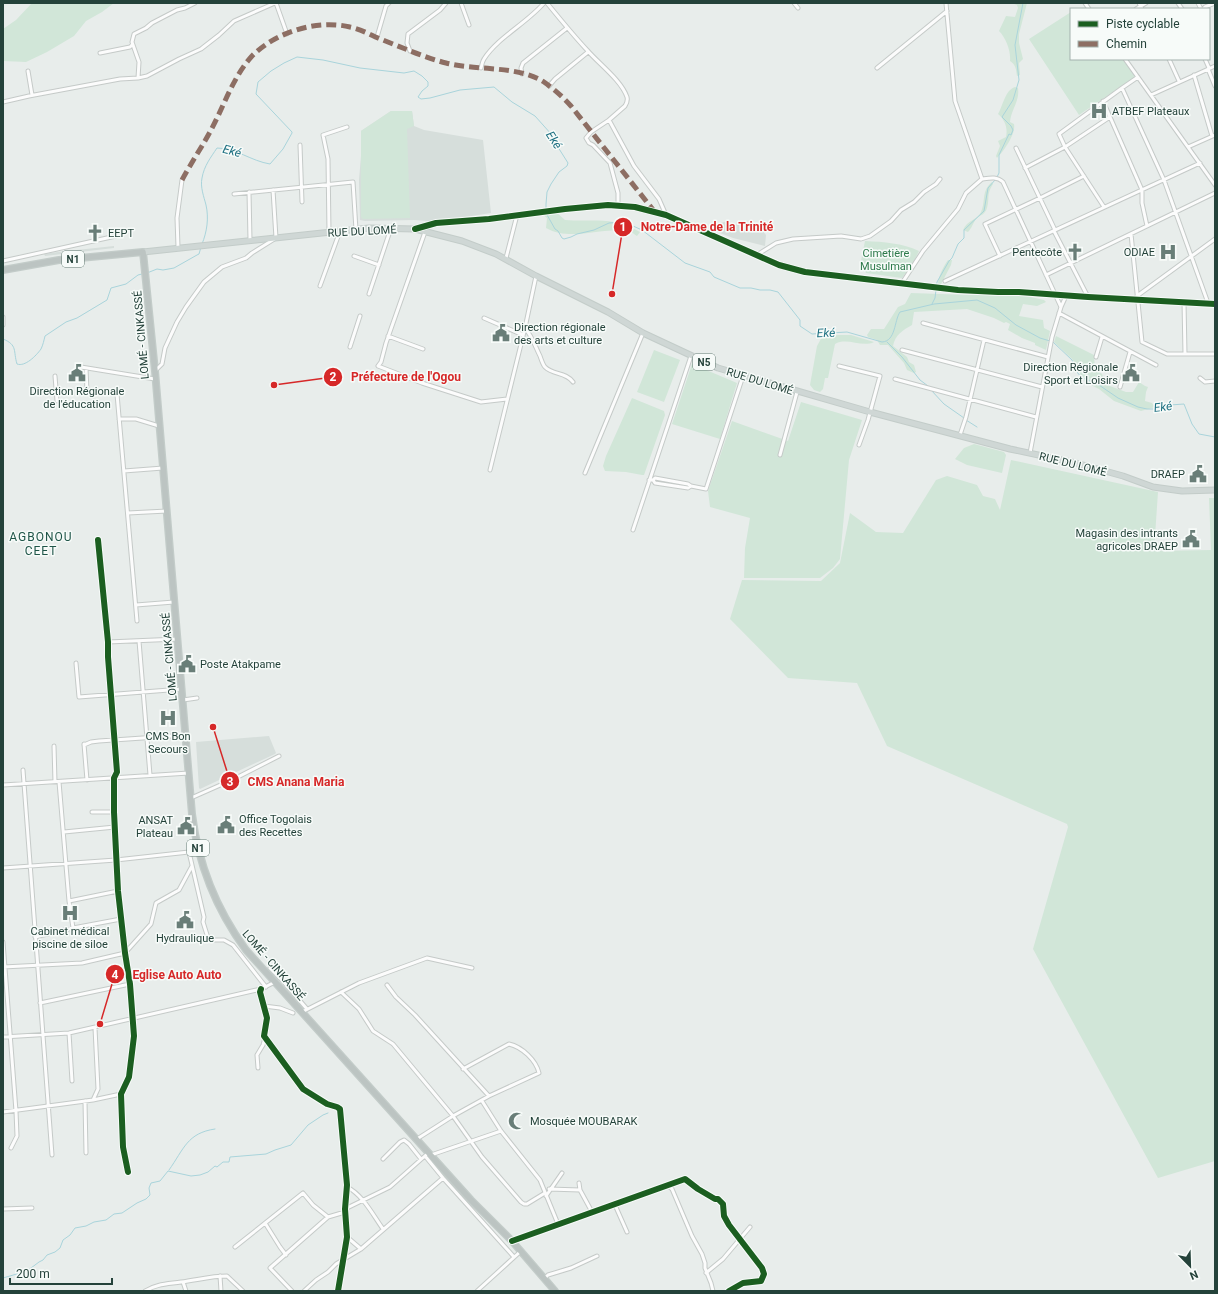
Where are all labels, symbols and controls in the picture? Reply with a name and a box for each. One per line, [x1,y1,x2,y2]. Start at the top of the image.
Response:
legend [1070,8,1210,60]
text: Piste cyclable [1106,17,1180,31]
text: Chemin [1106,37,1147,51]
hospital icon: ATBEF Plateaux [1089,101,1109,121]
place label: ATBEF Plateaux [1112,105,1190,118]
water label: Eké [543,128,565,152]
water label: Eké [221,142,243,160]
callout: Notre-Dame de la Trinité [613,215,782,239]
text: 1 [620,220,626,234]
text: Notre-Dame de la Trinité [641,220,774,234]
church icon: EEPT [85,223,105,243]
street label: RUE DU LOMÉ [327,223,397,240]
place label: EEPT [108,227,134,240]
church icon: Pentecôte [1065,242,1085,262]
hospital icon: ODIAE [1158,242,1178,262]
place label: Pentecôte [1012,246,1062,259]
place label: ODIAE [1124,246,1155,259]
park label: Cimetière Musulman [860,247,912,273]
road number: N1 [62,251,84,267]
street label: LOMÉ - CINKASSÉ [131,290,152,380]
place label: Direction régionale des arts et culture [514,321,606,347]
public building icon: Direction régionale des arts et culture [491,323,511,343]
water label: Eké [816,326,836,340]
road number: N5 [693,354,715,370]
place label: Direction Régionale Sport et Loisirs [1023,361,1118,387]
public building icon: Direction Régionale de l'éducation [67,363,87,383]
public building icon: Direction Régionale Sport et Loisirs [1121,363,1141,383]
callout: Préfecture de l'Ogou [323,365,469,389]
street label: RUE DU LOMÉ [725,365,795,398]
text: 2 [330,370,337,384]
text: Préfecture de l'Ogou [351,370,461,384]
place label: Direction Régionale de l'éducation [30,385,125,411]
water label: Eké [1153,399,1173,415]
street label: RUE DU LOMÉ [1038,450,1108,479]
public building icon: DRAEP [1188,464,1208,484]
place label: DRAEP [1151,468,1185,481]
place label: Magasin des intrants agricoles DRAEP [1075,527,1178,553]
public building icon: Magasin des intrants agricoles DRAEP [1181,529,1201,549]
district label: AGBONOU CEET [9,530,73,558]
street label: LOMÉ - CINKASSÉ [159,612,180,702]
public building icon: Poste Atakpame [177,654,197,674]
place label: Poste Atakpame [200,658,281,671]
hospital icon: CMS Bon Secours [158,708,178,728]
place label: CMS Bon Secours [145,730,191,756]
callout: CMS Anana Maria [220,769,353,793]
text: 3 [227,775,234,789]
text: CMS Anana Maria [248,775,345,789]
place label: Office Togolais des Recettes [239,813,312,839]
place label: ANSAT Plateau [136,814,173,840]
public building icon: Office Togolais des Recettes [216,815,236,835]
public building icon: ANSAT Plateau [176,816,196,836]
road number: N1 [187,840,209,856]
hospital icon: Cabinet médical piscine de siloe [60,903,80,923]
public building icon: Hydraulique [175,910,195,930]
place label: Cabinet médical piscine de siloe [30,925,110,951]
street label: LOMÉ - CINKASSÉ [240,928,308,1003]
place label: Hydraulique [156,932,214,945]
callout: Eglise Auto Auto [105,962,230,986]
text: 4 [112,968,119,982]
text: Eglise Auto Auto [132,968,222,982]
mosque icon: Mosquée MOUBARAK [507,1111,527,1131]
place label: Mosquée MOUBARAK [530,1115,638,1128]
north arrow [1170,1246,1210,1286]
scale bar [10,1260,112,1286]
text: 200 m [16,1267,50,1281]
text: N [1187,1267,1200,1282]

